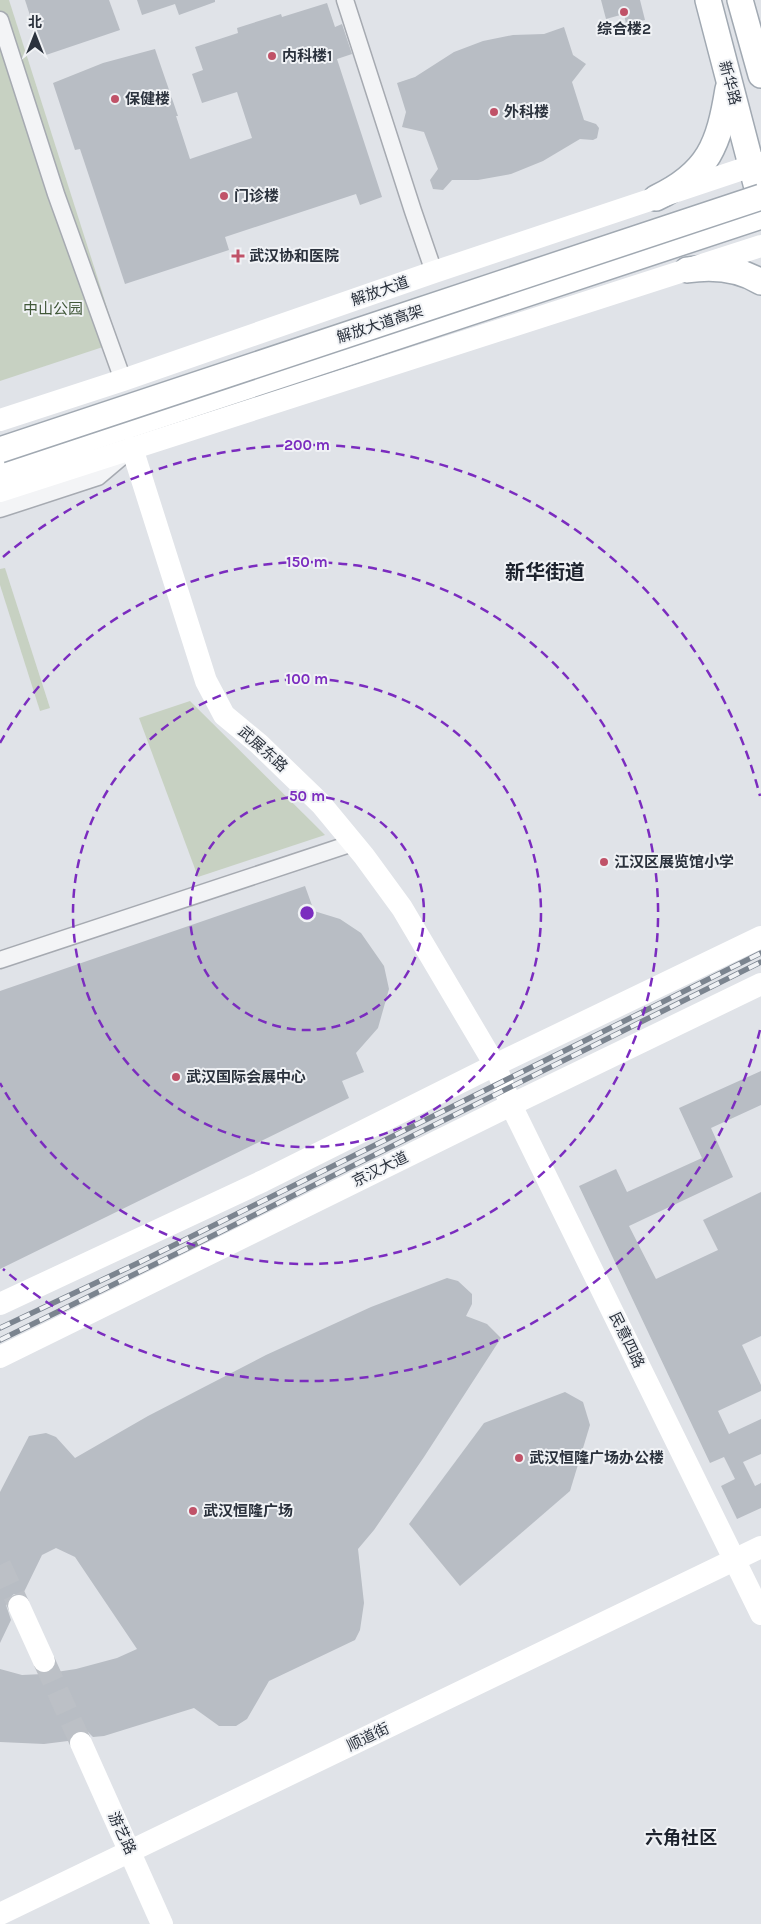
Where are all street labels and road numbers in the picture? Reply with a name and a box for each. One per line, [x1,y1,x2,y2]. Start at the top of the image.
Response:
street label: 新华路 [715,59,745,107]
street label: 解放大道 [349,273,411,309]
street label: 解放大道高架 [334,302,426,346]
street label: 武展东路 [235,722,291,776]
street label: 京汉大道 [349,1148,411,1190]
street label: 民意四路 [606,1309,648,1371]
street label: 顺道街 [344,1719,392,1755]
street label: 游艺路 [104,1809,140,1857]

